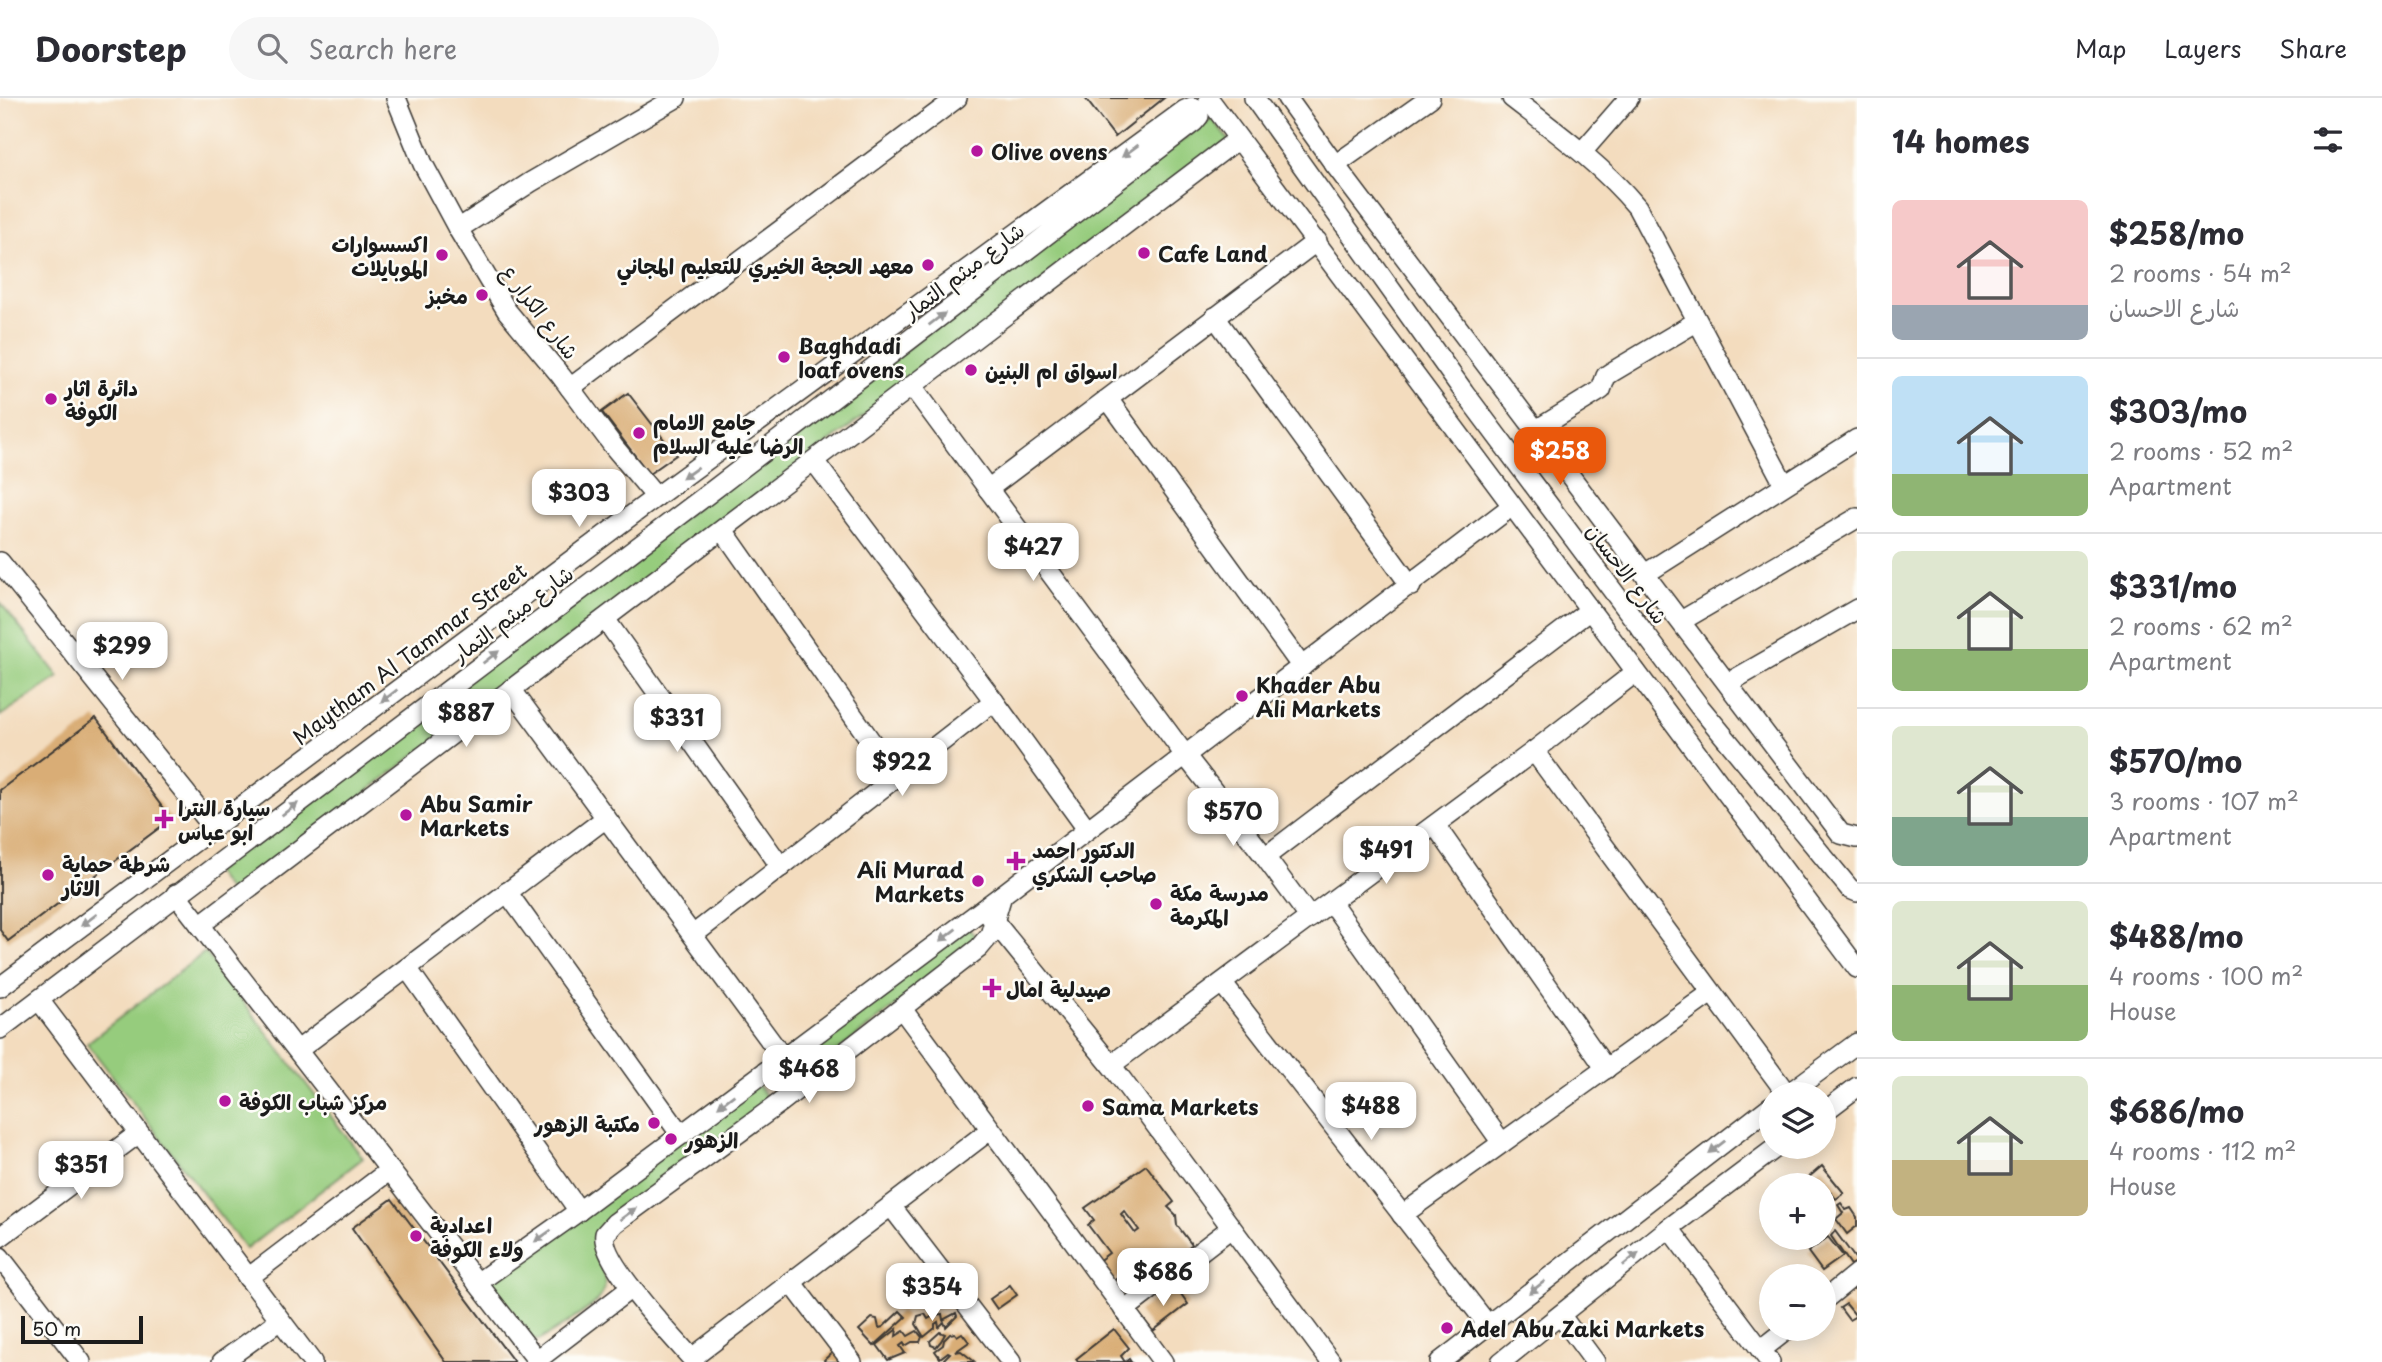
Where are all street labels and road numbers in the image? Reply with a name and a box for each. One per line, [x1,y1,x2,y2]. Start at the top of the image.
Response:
street label: شارع ميثم التمار [895,214,1032,329]
street label: شارع الكرار ع [494,257,587,366]
street label: شارع الاحسان [1579,516,1677,631]
street label: Maytham Al Tammar Street [285,554,533,752]
street label: شارع ميثم التمار [444,557,581,672]

